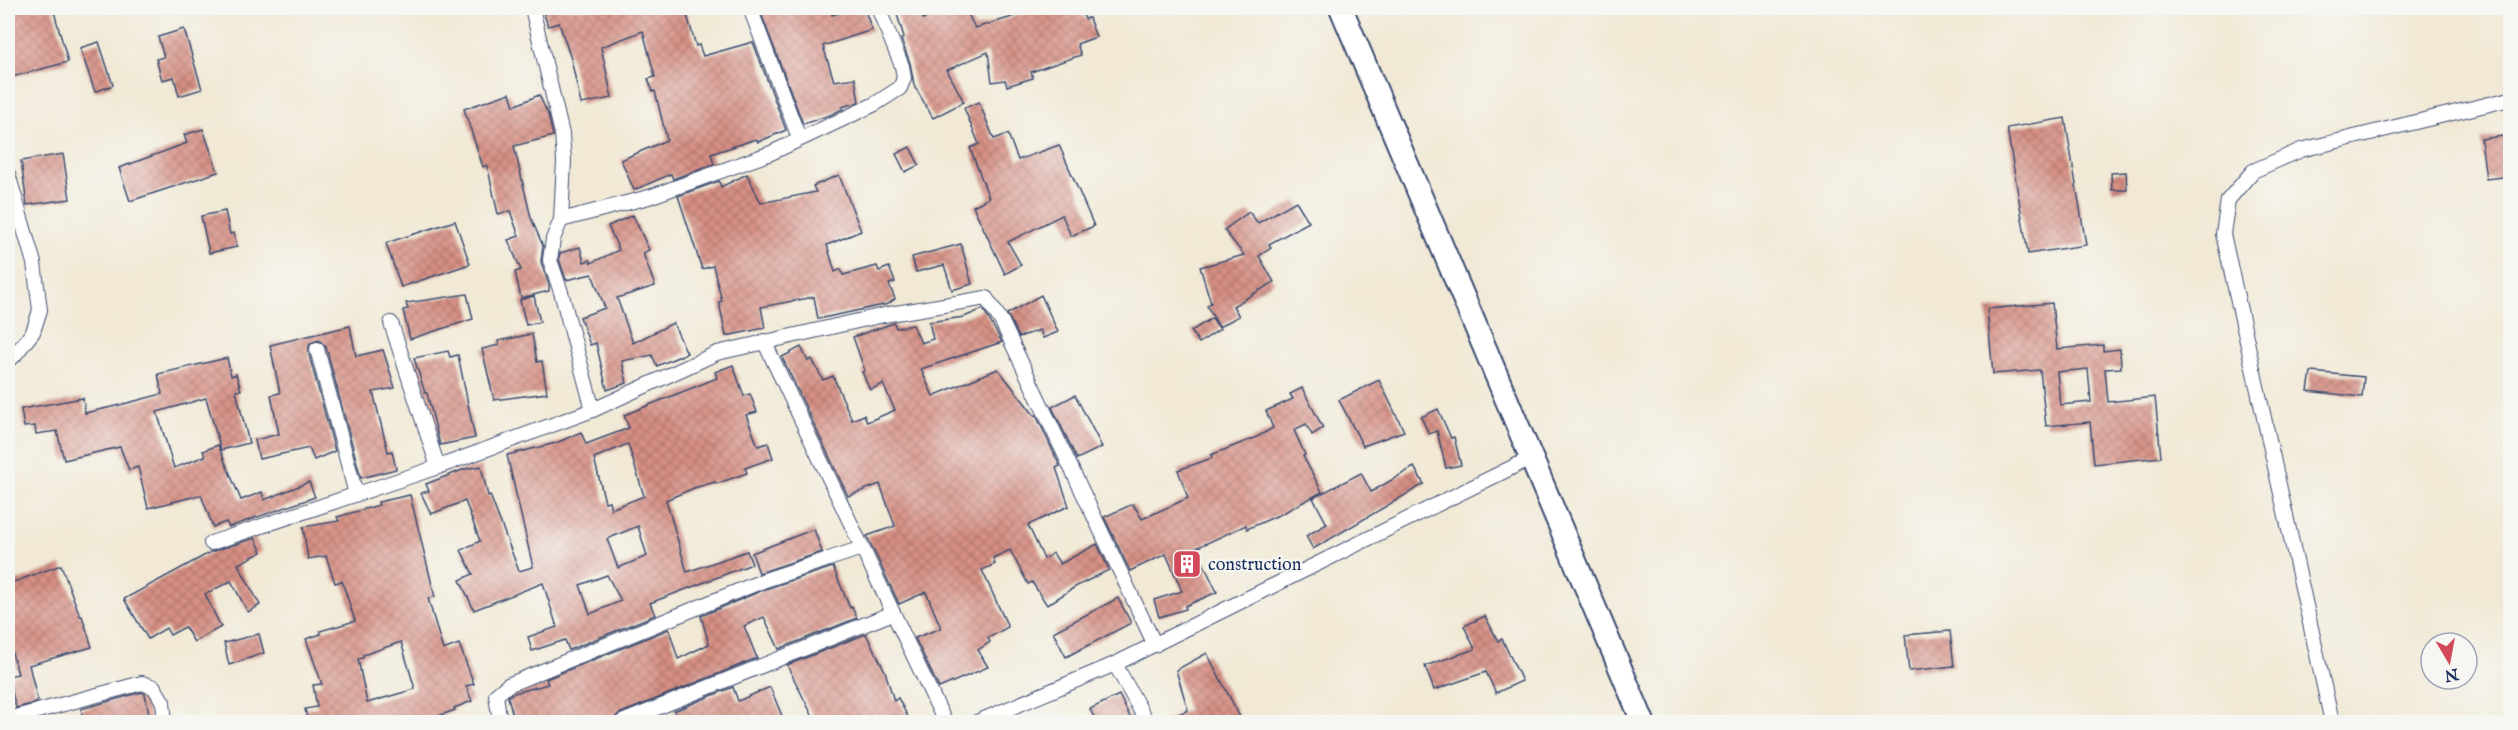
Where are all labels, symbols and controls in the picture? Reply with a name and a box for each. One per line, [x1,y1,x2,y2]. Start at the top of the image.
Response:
building icon: construction [1171,548,1203,580]
place label: construction [1208,554,1302,577]
north arrow [2419,631,2479,691]
text: N [2443,663,2461,685]

